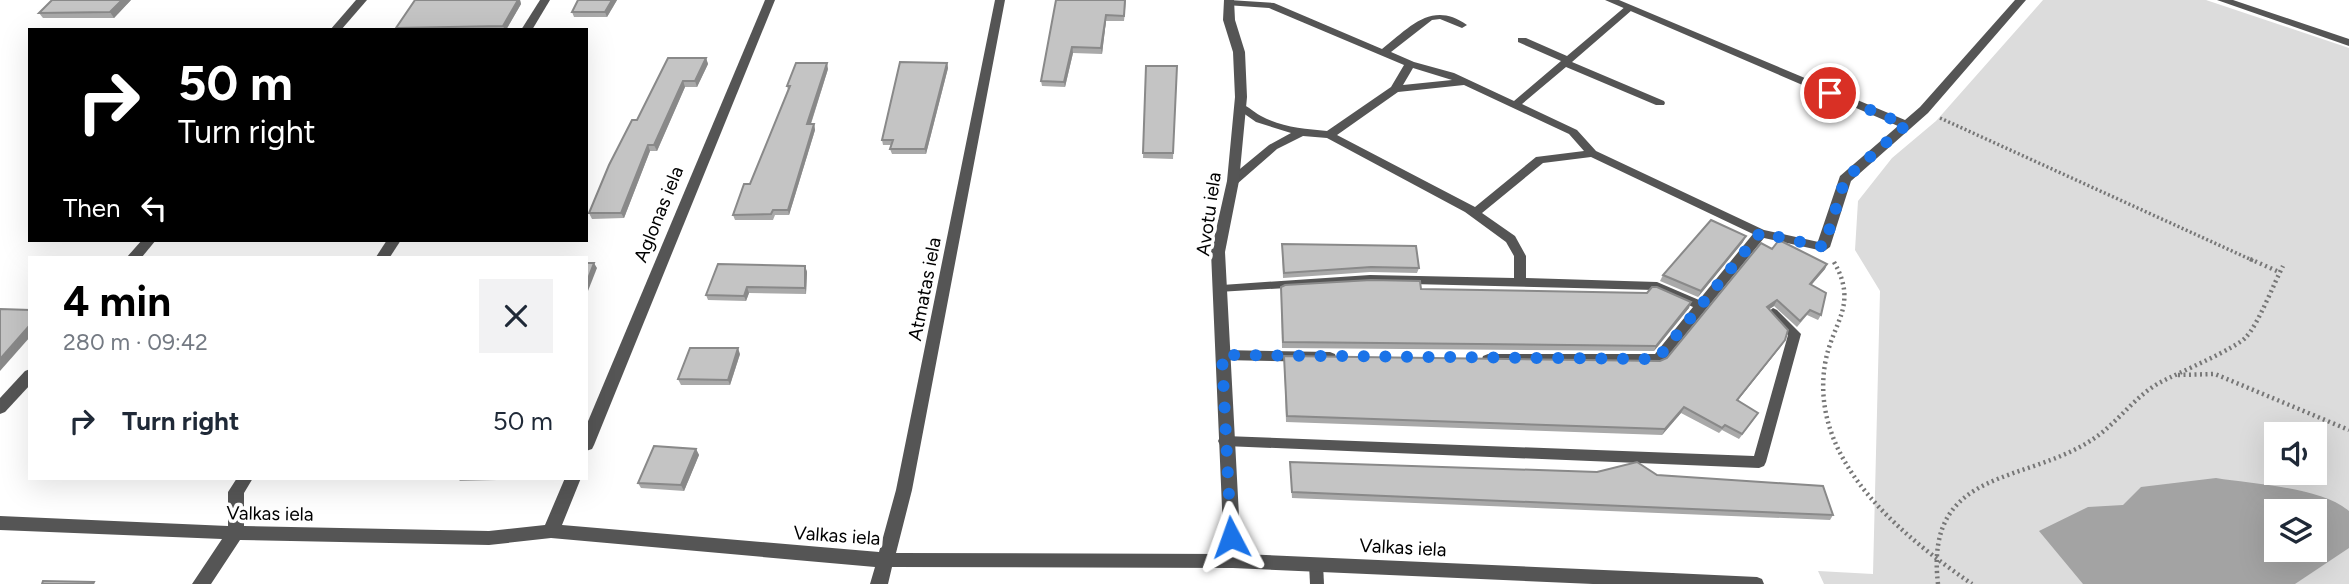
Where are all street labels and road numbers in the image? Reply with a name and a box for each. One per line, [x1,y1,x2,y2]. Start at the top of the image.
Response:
street label: Aglonas iela [629,163,688,266]
street label: Avotu iela [1191,171,1226,257]
street label: Atmatas iela [903,235,946,343]
street label: Valkas iela [226,501,314,526]
street label: Valkas iela [793,521,881,550]
street label: Valkas iela [1359,534,1447,561]

